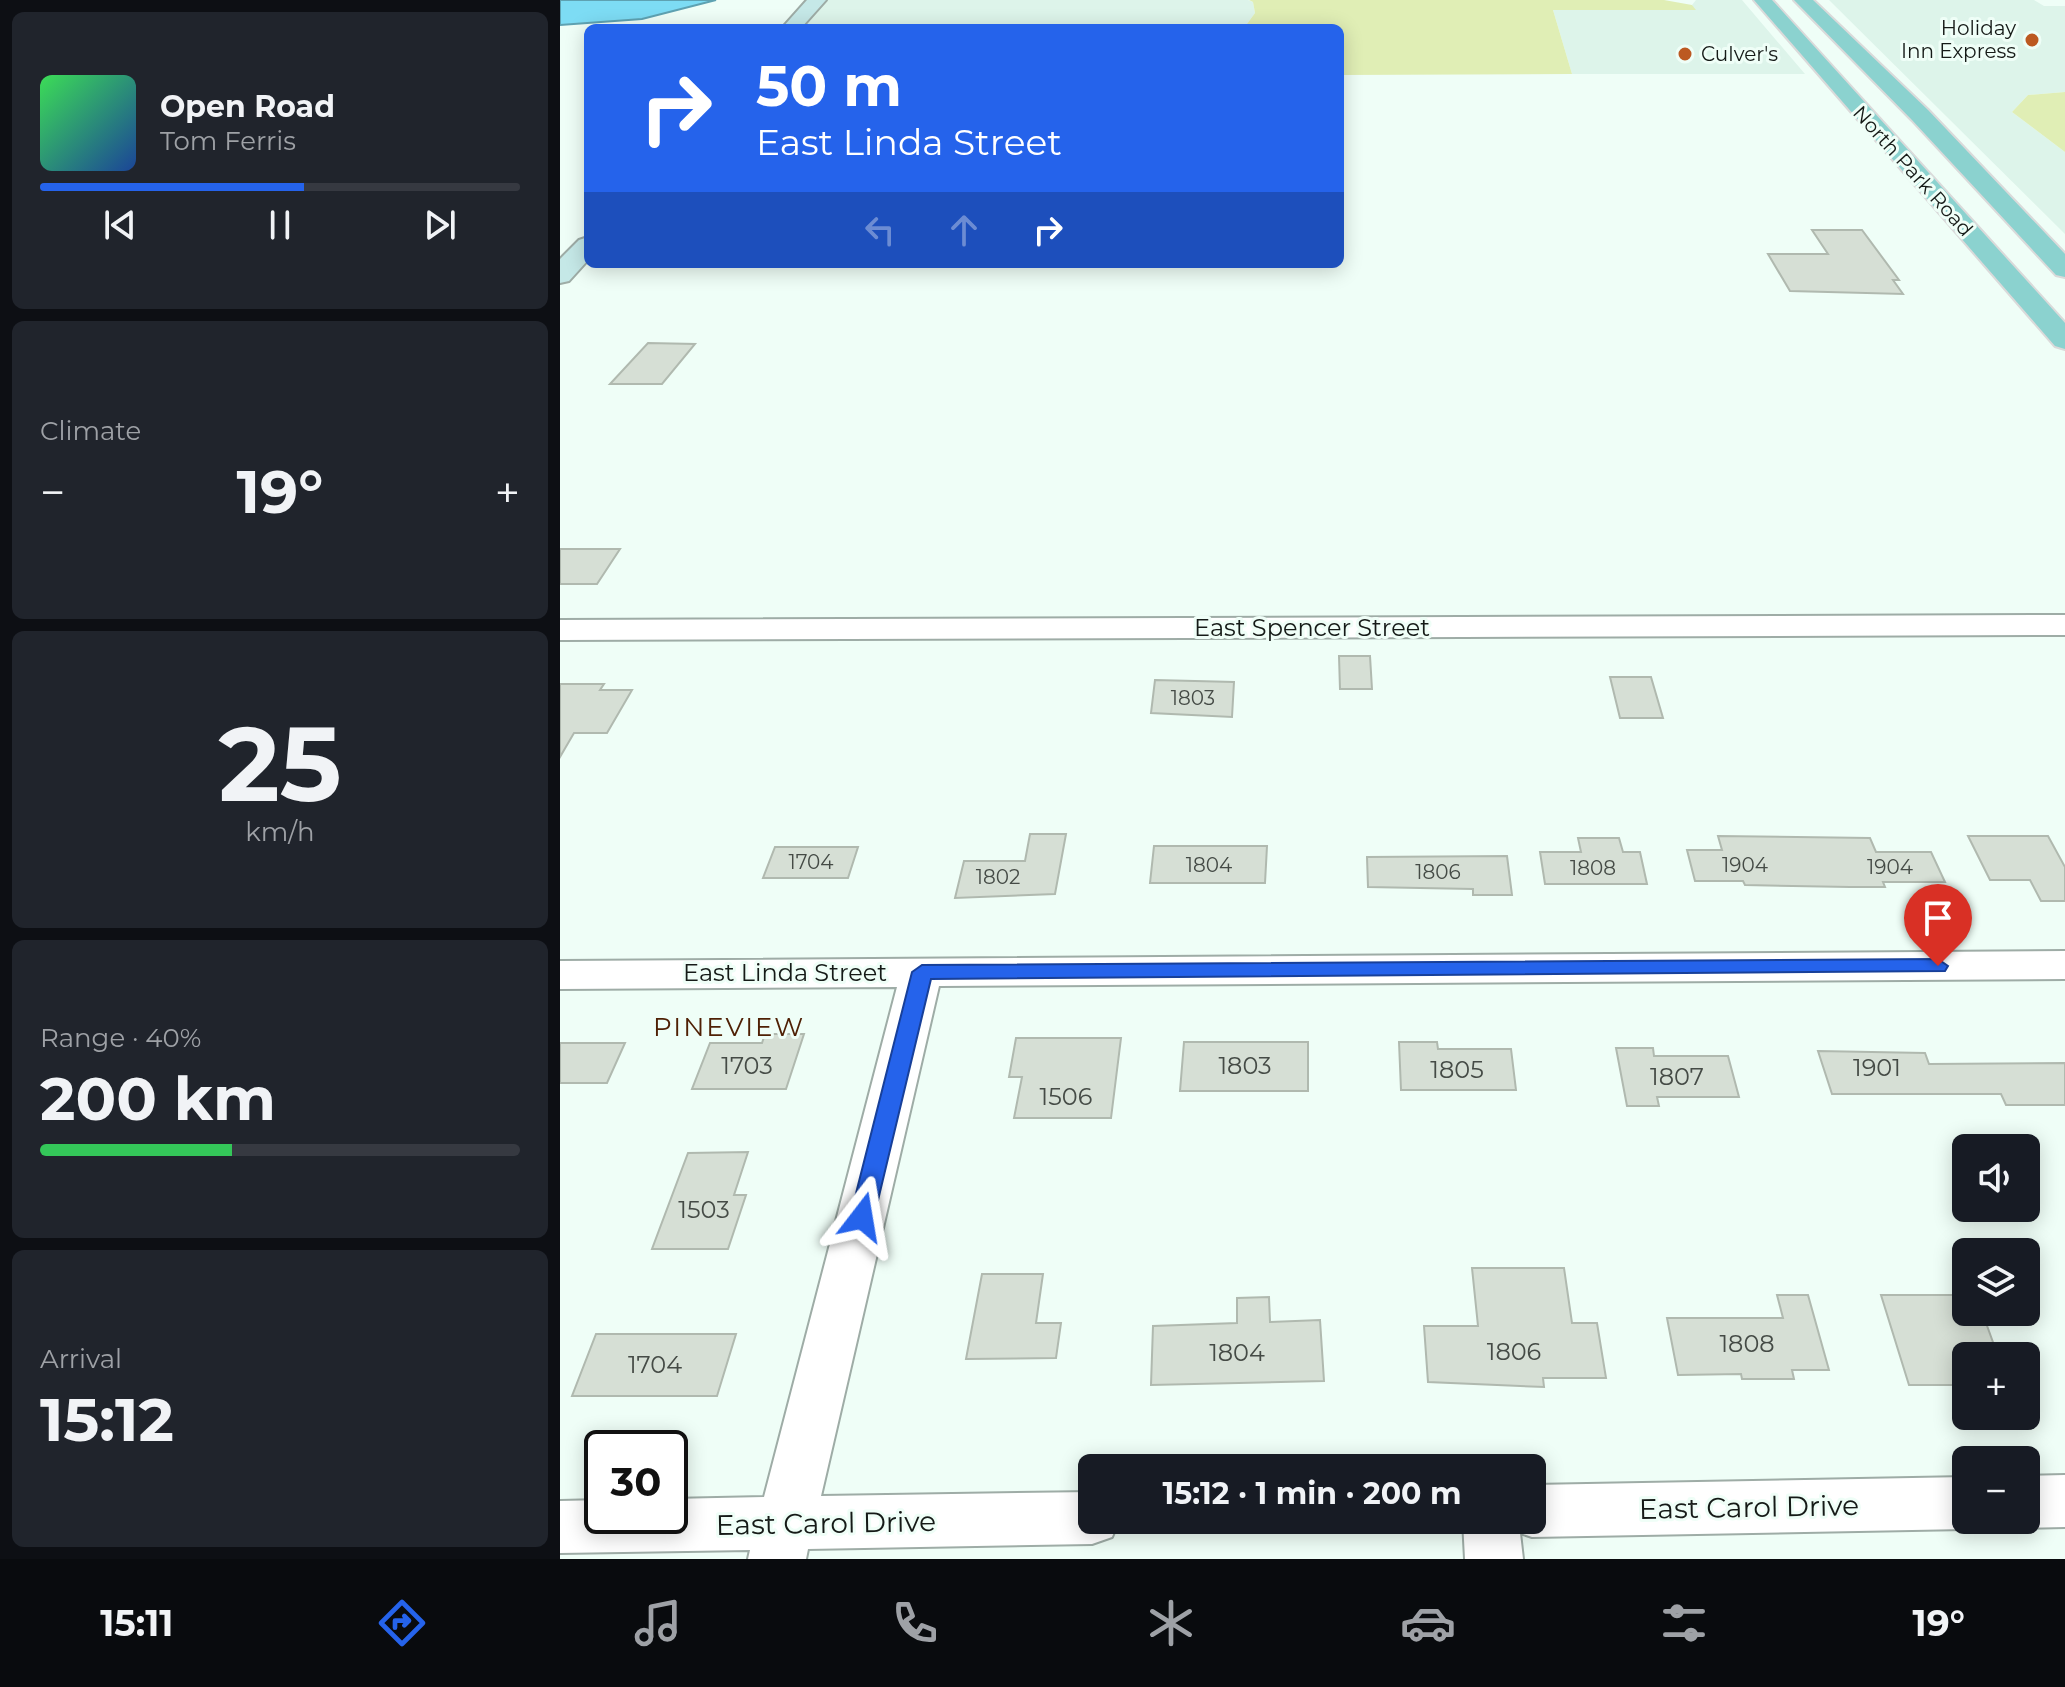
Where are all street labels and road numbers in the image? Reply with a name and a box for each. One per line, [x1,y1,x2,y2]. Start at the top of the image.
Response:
street label: North Park Road [1848,101,1978,241]
street label: East Spencer Street [1194,613,1430,642]
street label: East Linda Street [683,958,887,987]
street label: East Carol Drive [1639,1488,1859,1526]
street label: East Carol Drive [716,1504,936,1542]

